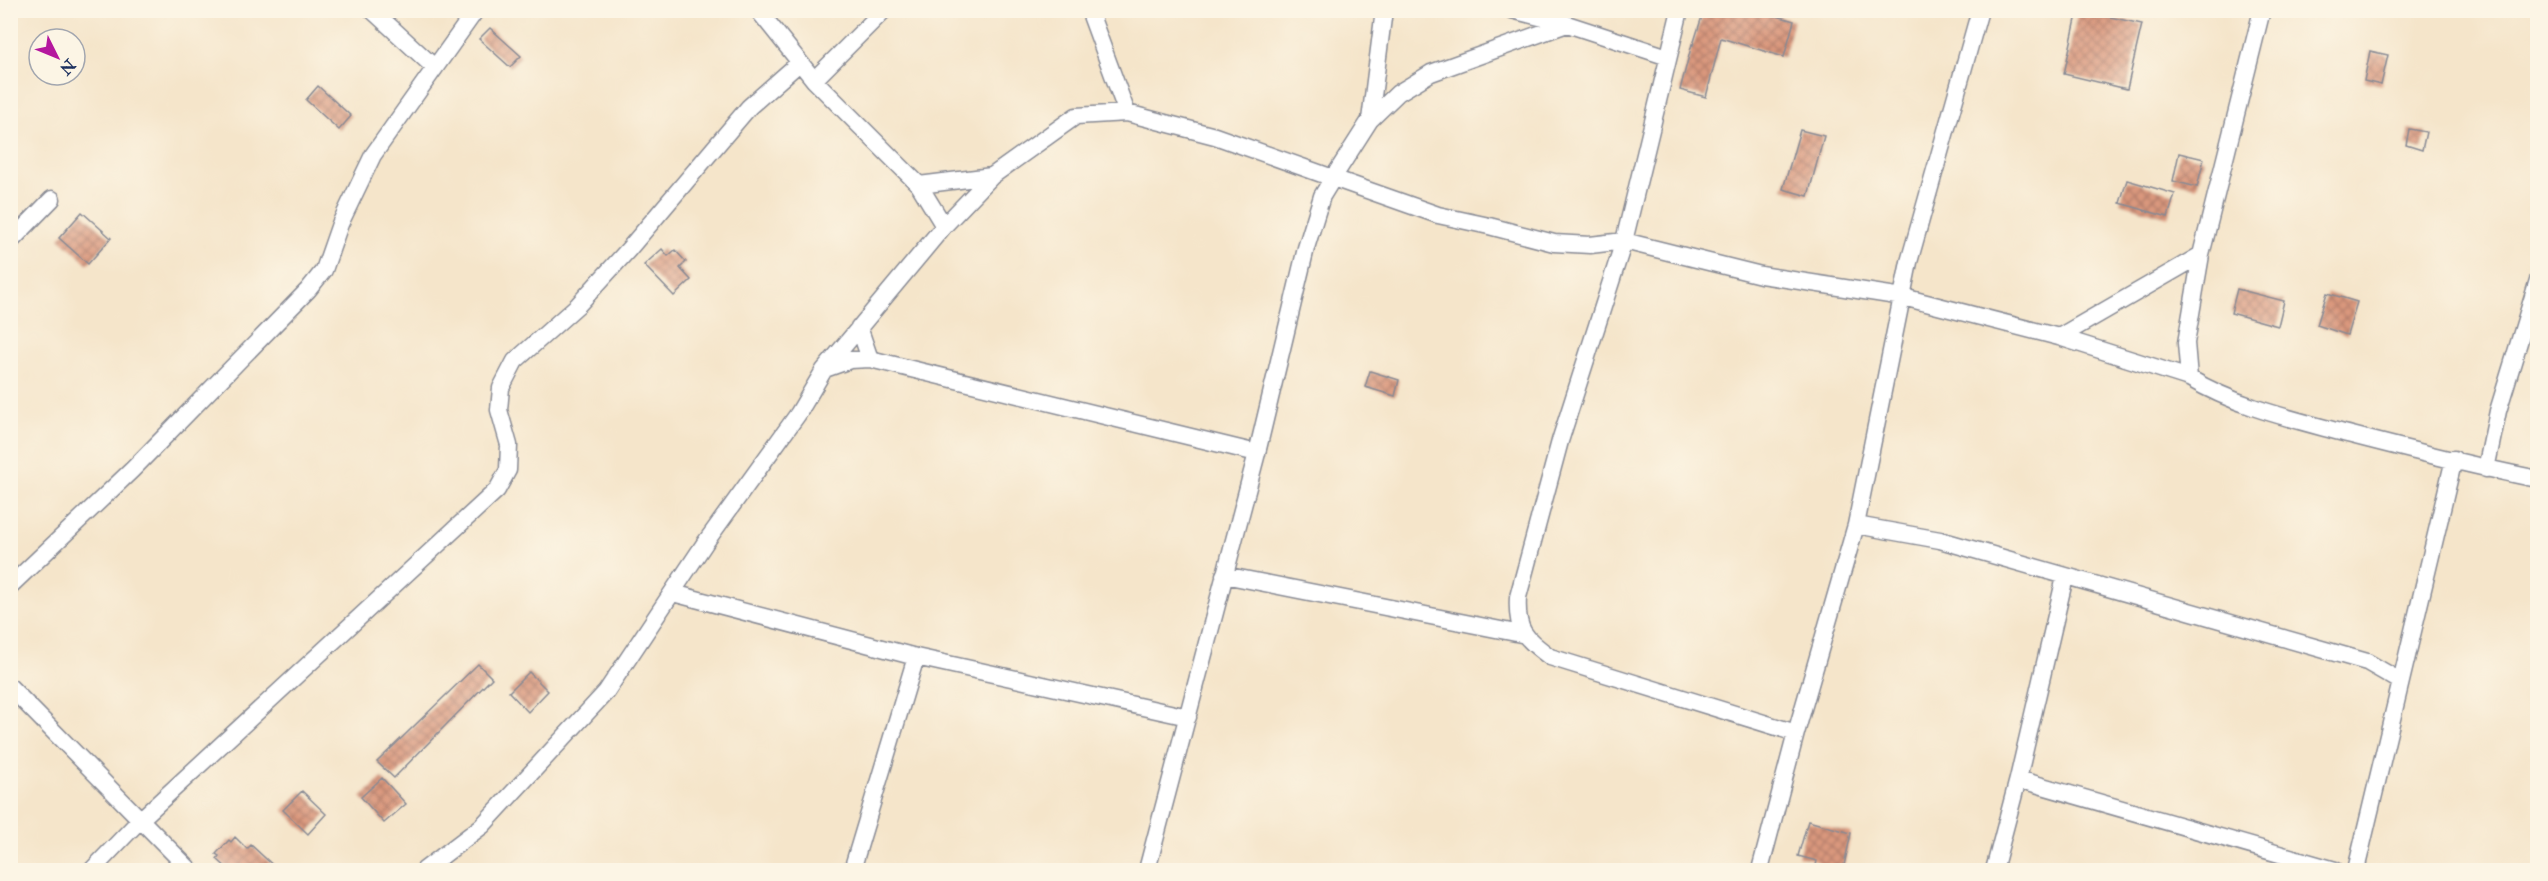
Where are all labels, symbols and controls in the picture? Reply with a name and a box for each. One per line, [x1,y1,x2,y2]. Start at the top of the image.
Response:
north arrow [27,27,87,87]
text: N [55,54,80,79]

